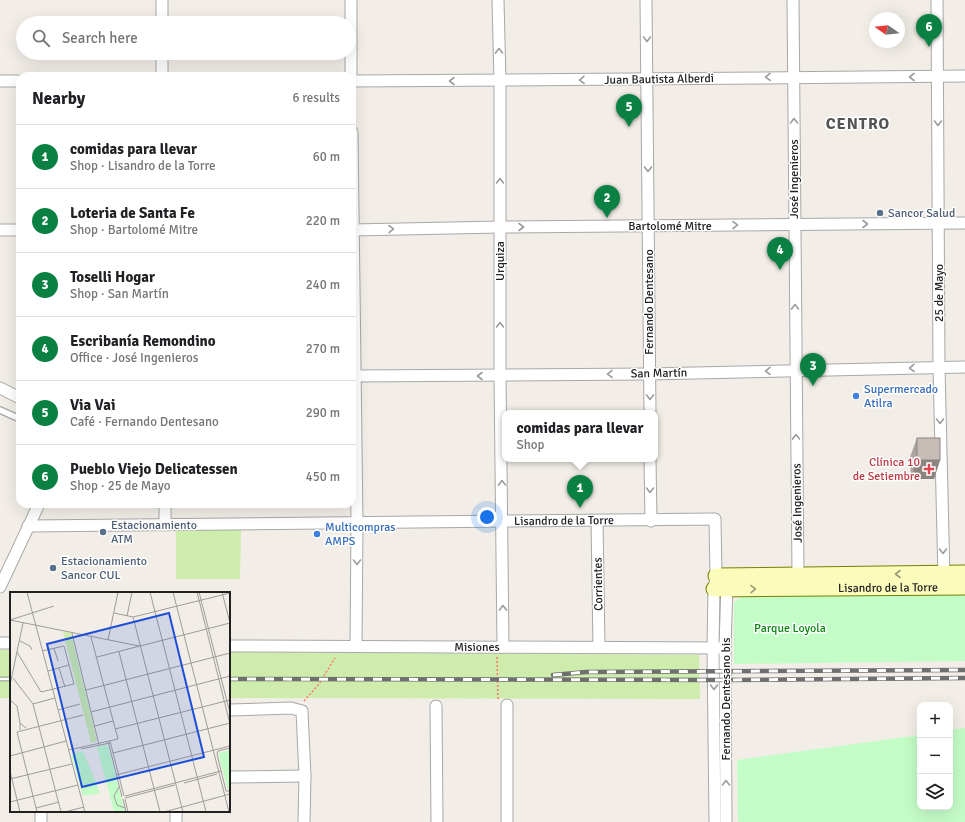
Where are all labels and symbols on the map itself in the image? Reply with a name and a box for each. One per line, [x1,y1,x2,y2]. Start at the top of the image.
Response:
north arrow [869,12,905,48]
pin: 6 [916,14,942,47]
one-way arrow [643,36,651,42]
one-way arrow [495,48,503,54]
street label: Juan Bautista Alberdi [604,71,714,88]
one-way arrow [765,73,771,82]
one-way arrow [909,73,915,81]
one-way arrow [579,76,585,84]
one-way arrow [449,77,455,85]
pin: 5 [616,94,642,127]
district label: CENTRO [826,114,890,134]
one-way arrow [790,118,798,124]
one-way arrow [934,120,942,126]
street label: José Ingenieros [787,139,802,219]
one-way arrow [644,166,652,172]
one-way arrow [496,178,504,184]
pin: 2 [594,185,620,218]
place label: Sancor Salud [888,206,955,221]
marker: Sancor Salud [875,208,885,218]
street label: Bartolomé Mitre [628,219,712,234]
one-way arrow [862,220,868,228]
one-way arrow [732,221,738,229]
one-way arrow [518,223,524,231]
one-way arrow [388,225,394,234]
pin: 4 [767,237,793,270]
street label: Urquiza [493,241,508,281]
street label: Fernando Dentesano [642,249,657,355]
street label: 25 de Mayo [932,264,947,322]
one-way arrow [791,304,799,310]
one-way arrow [496,322,504,328]
pin: 3 [800,353,826,386]
one-way arrow [909,363,915,372]
street label: San Martín [631,366,687,381]
one-way arrow [765,367,771,375]
one-way arrow [607,370,613,378]
one-way arrow [477,372,483,380]
place label: Supermercado Atilra [864,382,938,411]
marker: Supermercado Atilra [851,391,861,401]
one-way arrow [646,394,654,400]
one-way arrow [936,418,945,424]
one-way arrow [792,434,800,440]
place label: Clínica 10 de Setiembre [853,455,920,484]
street label: José Ingenieros [789,463,806,543]
marker: Clínica 10 de Setiembre [923,463,935,475]
pin: 1 [567,475,593,508]
one-way arrow [498,480,506,486]
one-way arrow [646,487,654,493]
your location [477,507,497,527]
street label: Lisandro de la Torre [514,513,614,529]
place label: Estacionamiento ATM [111,518,197,547]
place label: Multicompras AMPS [325,520,396,549]
marker: Estacionamiento ATM [98,527,108,537]
marker: Multicompras AMPS [312,529,322,539]
one-way arrow [939,548,947,554]
place label: Estacionamiento Sancor CUL [61,554,147,583]
street label: Corrientes [591,557,606,611]
one-way arrow [353,559,361,565]
marker: Estacionamiento Sancor CUL [48,563,58,573]
one-way arrow [895,570,901,578]
street label: Lisandro de la Torre [838,580,938,596]
one-way arrow [750,585,756,593]
inset map [10,592,230,812]
one-way arrow [499,605,507,611]
park label: Parque Loyola [754,621,826,636]
street label: Fernando Dentesano bis [719,638,734,760]
street label: Misiones [454,640,500,655]
one-way arrow [710,684,718,690]
one-way arrow [722,780,730,786]

